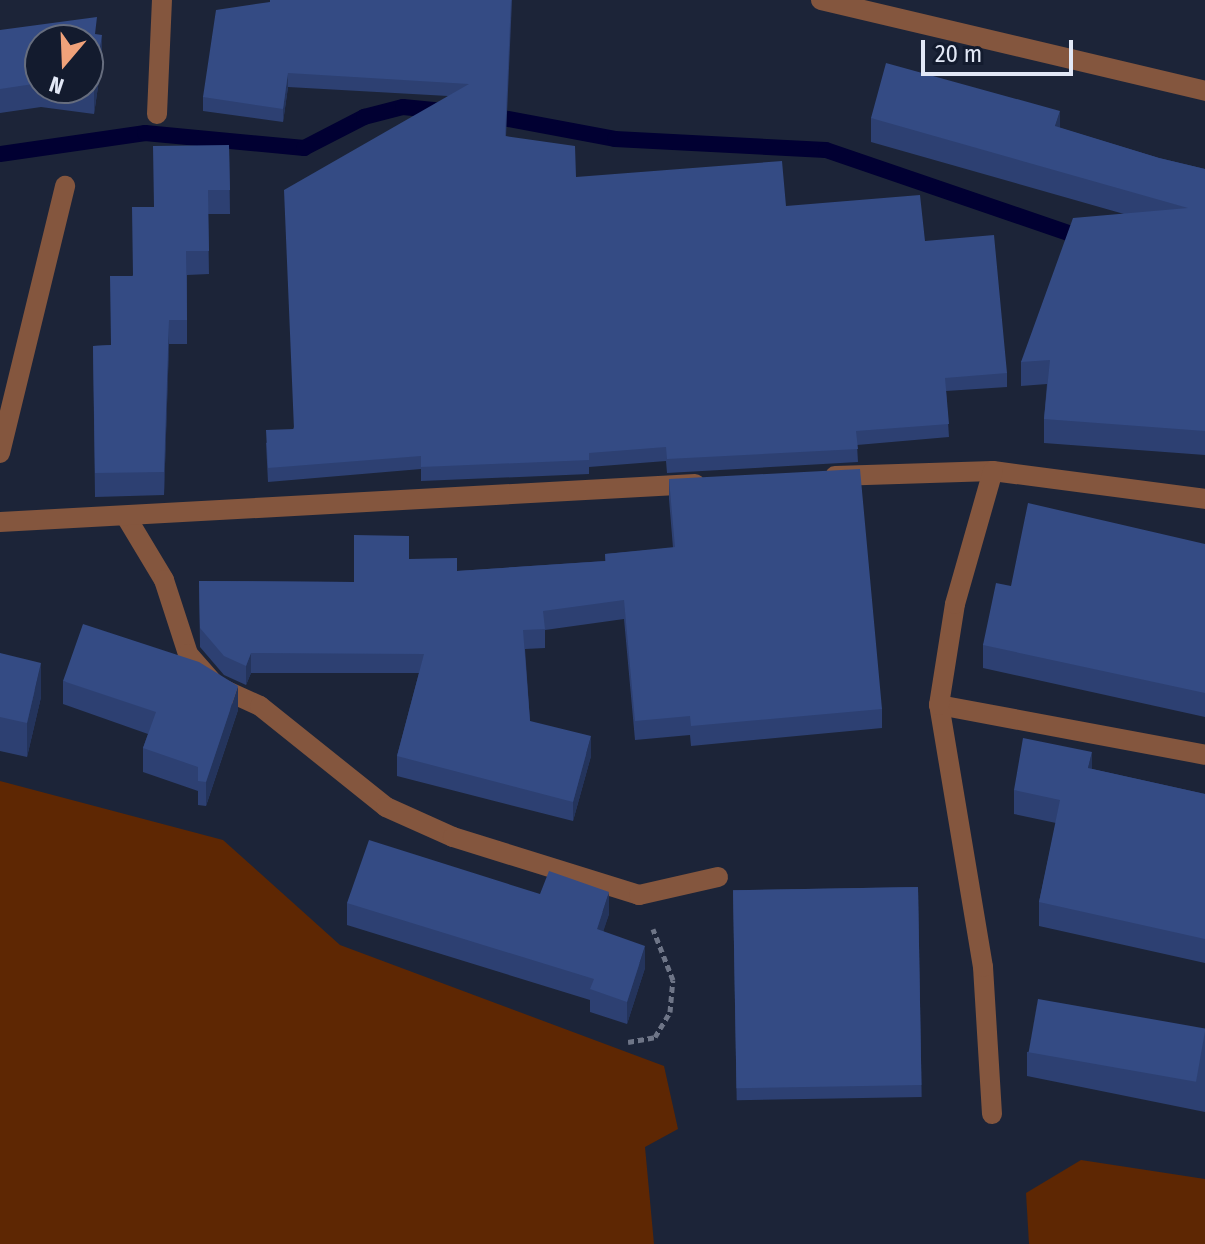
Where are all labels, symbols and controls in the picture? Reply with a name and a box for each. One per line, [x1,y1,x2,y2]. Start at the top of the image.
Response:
north arrow [24,24,104,104]
scale bar [925,24,1077,74]
text: 20 m [935,40,982,68]
text: N [46,70,67,100]

